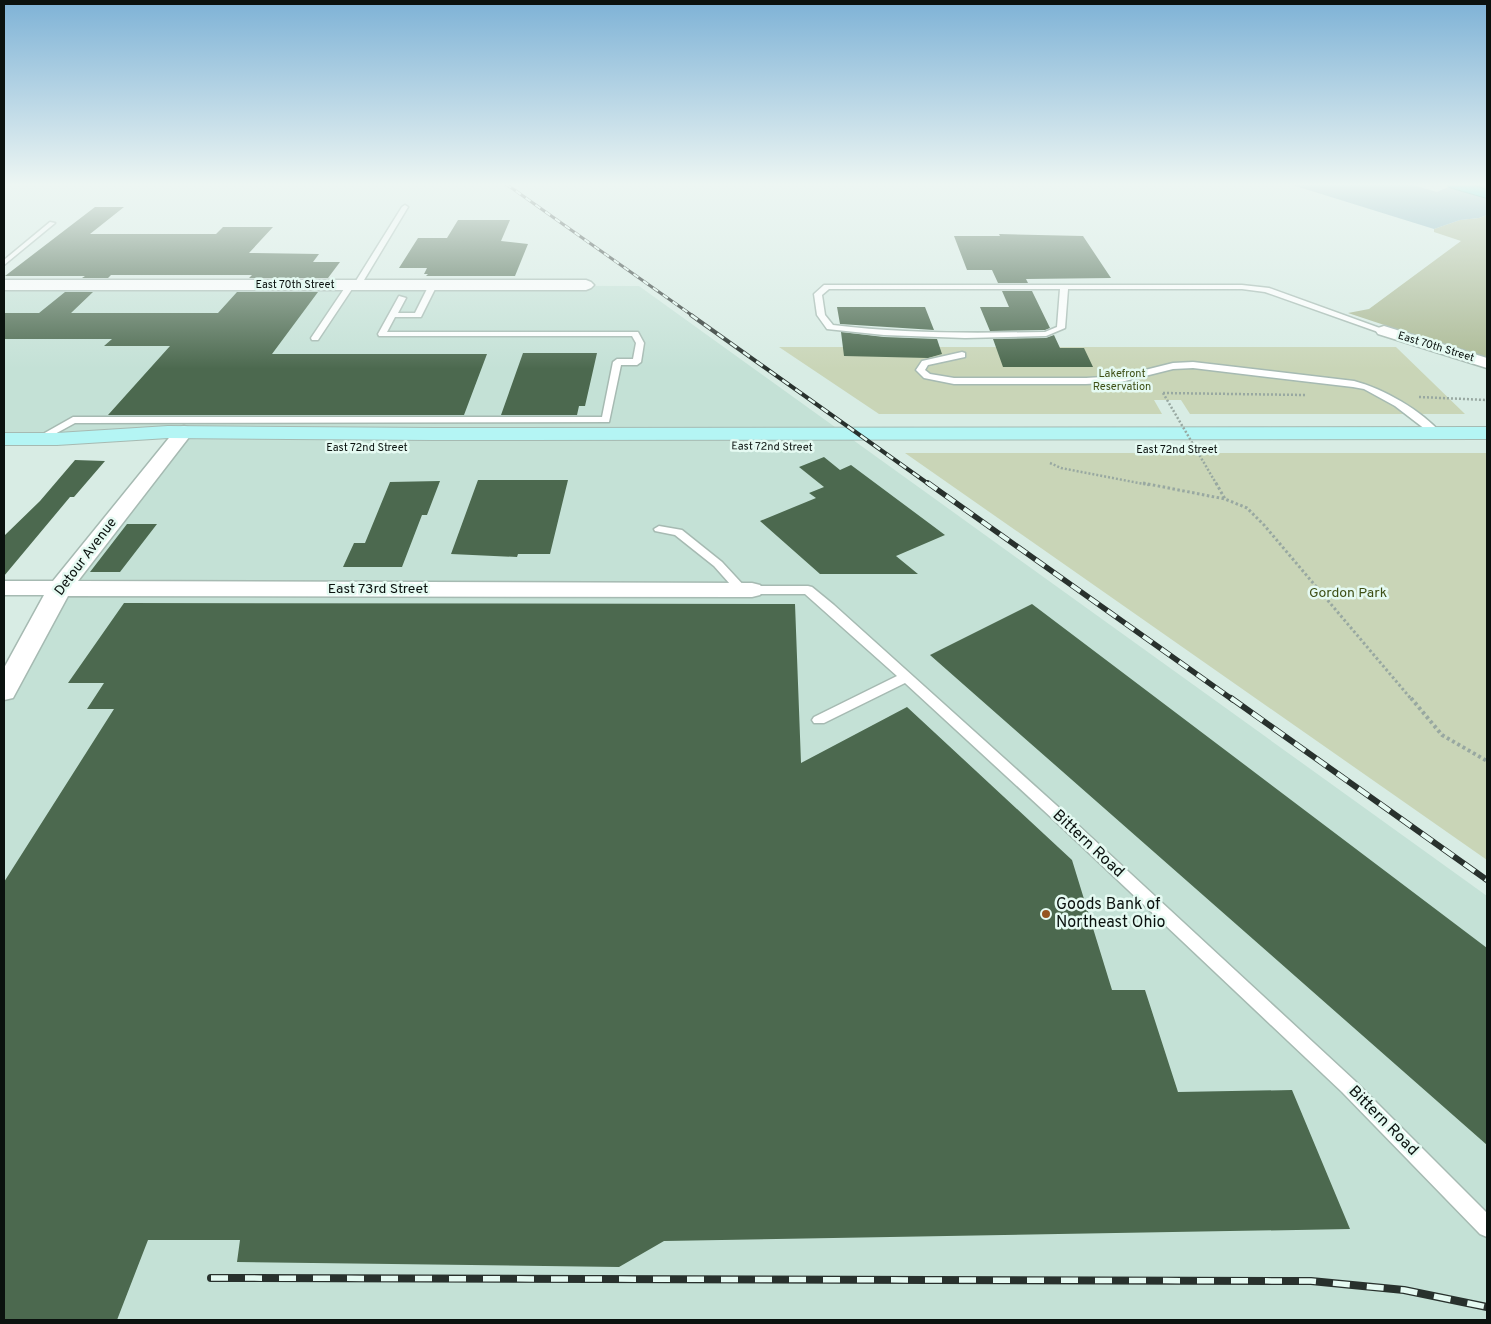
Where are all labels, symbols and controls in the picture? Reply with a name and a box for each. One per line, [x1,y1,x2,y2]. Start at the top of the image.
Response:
street label: East 70th Street [255,278,335,292]
street label: East 70th Street [1396,329,1476,365]
park label: Lakefront Reservation [1093,367,1151,394]
street label: East 72nd Street [731,439,813,455]
street label: East 72nd Street [326,441,408,455]
street label: East 72nd Street [1136,443,1218,457]
street label: Detour Avenue [51,515,121,599]
street label: East 73rd Street [328,581,428,598]
park label: Gordon Park [1309,585,1387,602]
street label: Bittern Road [1048,806,1128,882]
place label: Goods Bank of Northeast Ohio [1056,895,1165,933]
marker: Goods Bank of Northeast Ohio [1040,908,1052,920]
street label: Bittern Road [1344,1082,1422,1160]

